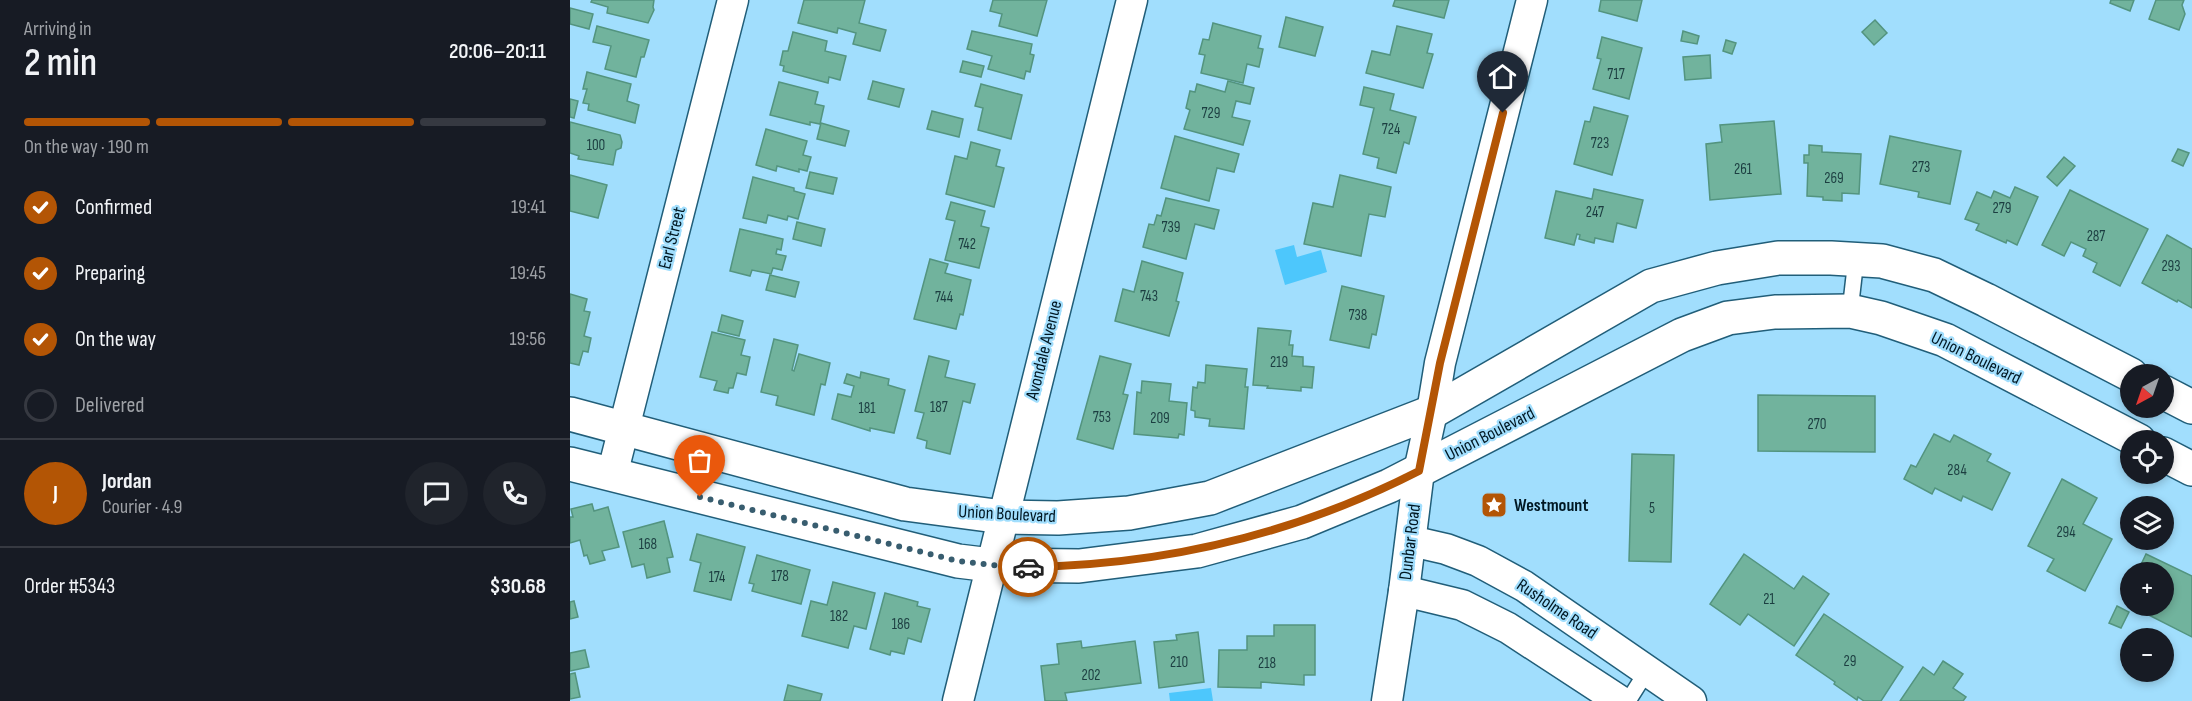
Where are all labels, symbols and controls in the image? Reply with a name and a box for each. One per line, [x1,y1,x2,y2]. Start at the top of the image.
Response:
text: Arriving in [24,17,92,41]
text: 20:06–20:11 [449,38,546,65]
text: 2 min [24,40,97,87]
pin [1477,51,1528,113]
icon: home [1486,60,1519,93]
house number: 717 [1607,65,1625,84]
house number: 729 [1202,104,1220,123]
house number: 724 [1382,120,1400,139]
house number: 723 [1591,134,1609,153]
text: On the way · 190 m [24,135,149,159]
house number: 100 [587,136,605,155]
house number: 273 [1912,158,1930,177]
house number: 261 [1734,160,1753,179]
house number: 269 [1824,169,1844,188]
icon: check [24,191,57,224]
text: Confirmed [75,194,152,221]
text: 19:41 [511,195,546,219]
house number: 279 [1993,199,2011,218]
house number: 247 [1586,203,1604,222]
street label: Earl Street [654,204,690,271]
house number: 739 [1162,218,1180,237]
house number: 287 [2087,227,2105,246]
house number: 742 [958,235,976,254]
icon: check [24,257,57,290]
house number: 293 [2161,257,2181,276]
text: Preparing [75,260,145,287]
text: 19:45 [510,261,546,285]
house number: 743 [1140,287,1158,306]
house number: 744 [935,288,953,307]
street label: Avondale Avenue [1021,298,1066,403]
house number: 738 [1349,306,1367,325]
icon: check [24,323,57,356]
text: On the way [75,326,156,353]
text: 19:56 [510,327,546,351]
street label: Union Boulevard [1928,327,2024,389]
house number: 219 [1270,353,1288,372]
north arrow [2120,364,2174,418]
map controls [2120,364,2174,682]
text: Delivered [75,392,144,419]
house number: 187 [930,398,948,417]
house number: 181 [858,399,876,418]
street label: Union Boulevard [1442,403,1538,465]
house number: 753 [1093,408,1111,427]
house number: 209 [1150,409,1170,428]
house number: 270 [1808,415,1826,434]
button: locate [2120,430,2174,484]
pin [674,435,725,497]
icon: bag [683,444,716,477]
house number: 284 [1947,461,1967,480]
button: chat [405,462,468,525]
button: phone [483,462,546,525]
text: Jordan [102,468,151,495]
text: J [53,480,58,507]
place icon: Westmount [1479,490,1509,520]
text: Courier · 4.9 [102,495,182,519]
place label: Westmount [1514,495,1588,516]
button: layers [2120,496,2174,550]
house number: 5 [1649,499,1655,518]
street label: Union Boulevard [958,501,1056,527]
street label: Dunbar Road [1395,503,1425,581]
house number: 294 [2056,523,2076,542]
house number: 168 [639,535,657,554]
courier [998,537,1058,597]
icon: car [1012,551,1045,584]
button: + [2120,562,2174,616]
house number: 178 [771,567,789,586]
house number: 174 [709,568,725,587]
text: Order #5343 [24,573,115,600]
text: $30.68 [490,573,546,600]
street label: Rusholme Road [1513,574,1601,644]
house number: 21 [1763,590,1775,609]
house number: 182 [830,607,848,626]
house number: 186 [892,615,910,634]
button: − [2120,628,2174,682]
house number: 29 [1844,652,1856,671]
house number: 210 [1170,653,1188,672]
house number: 218 [1258,654,1276,673]
house number: 202 [1081,666,1101,685]

